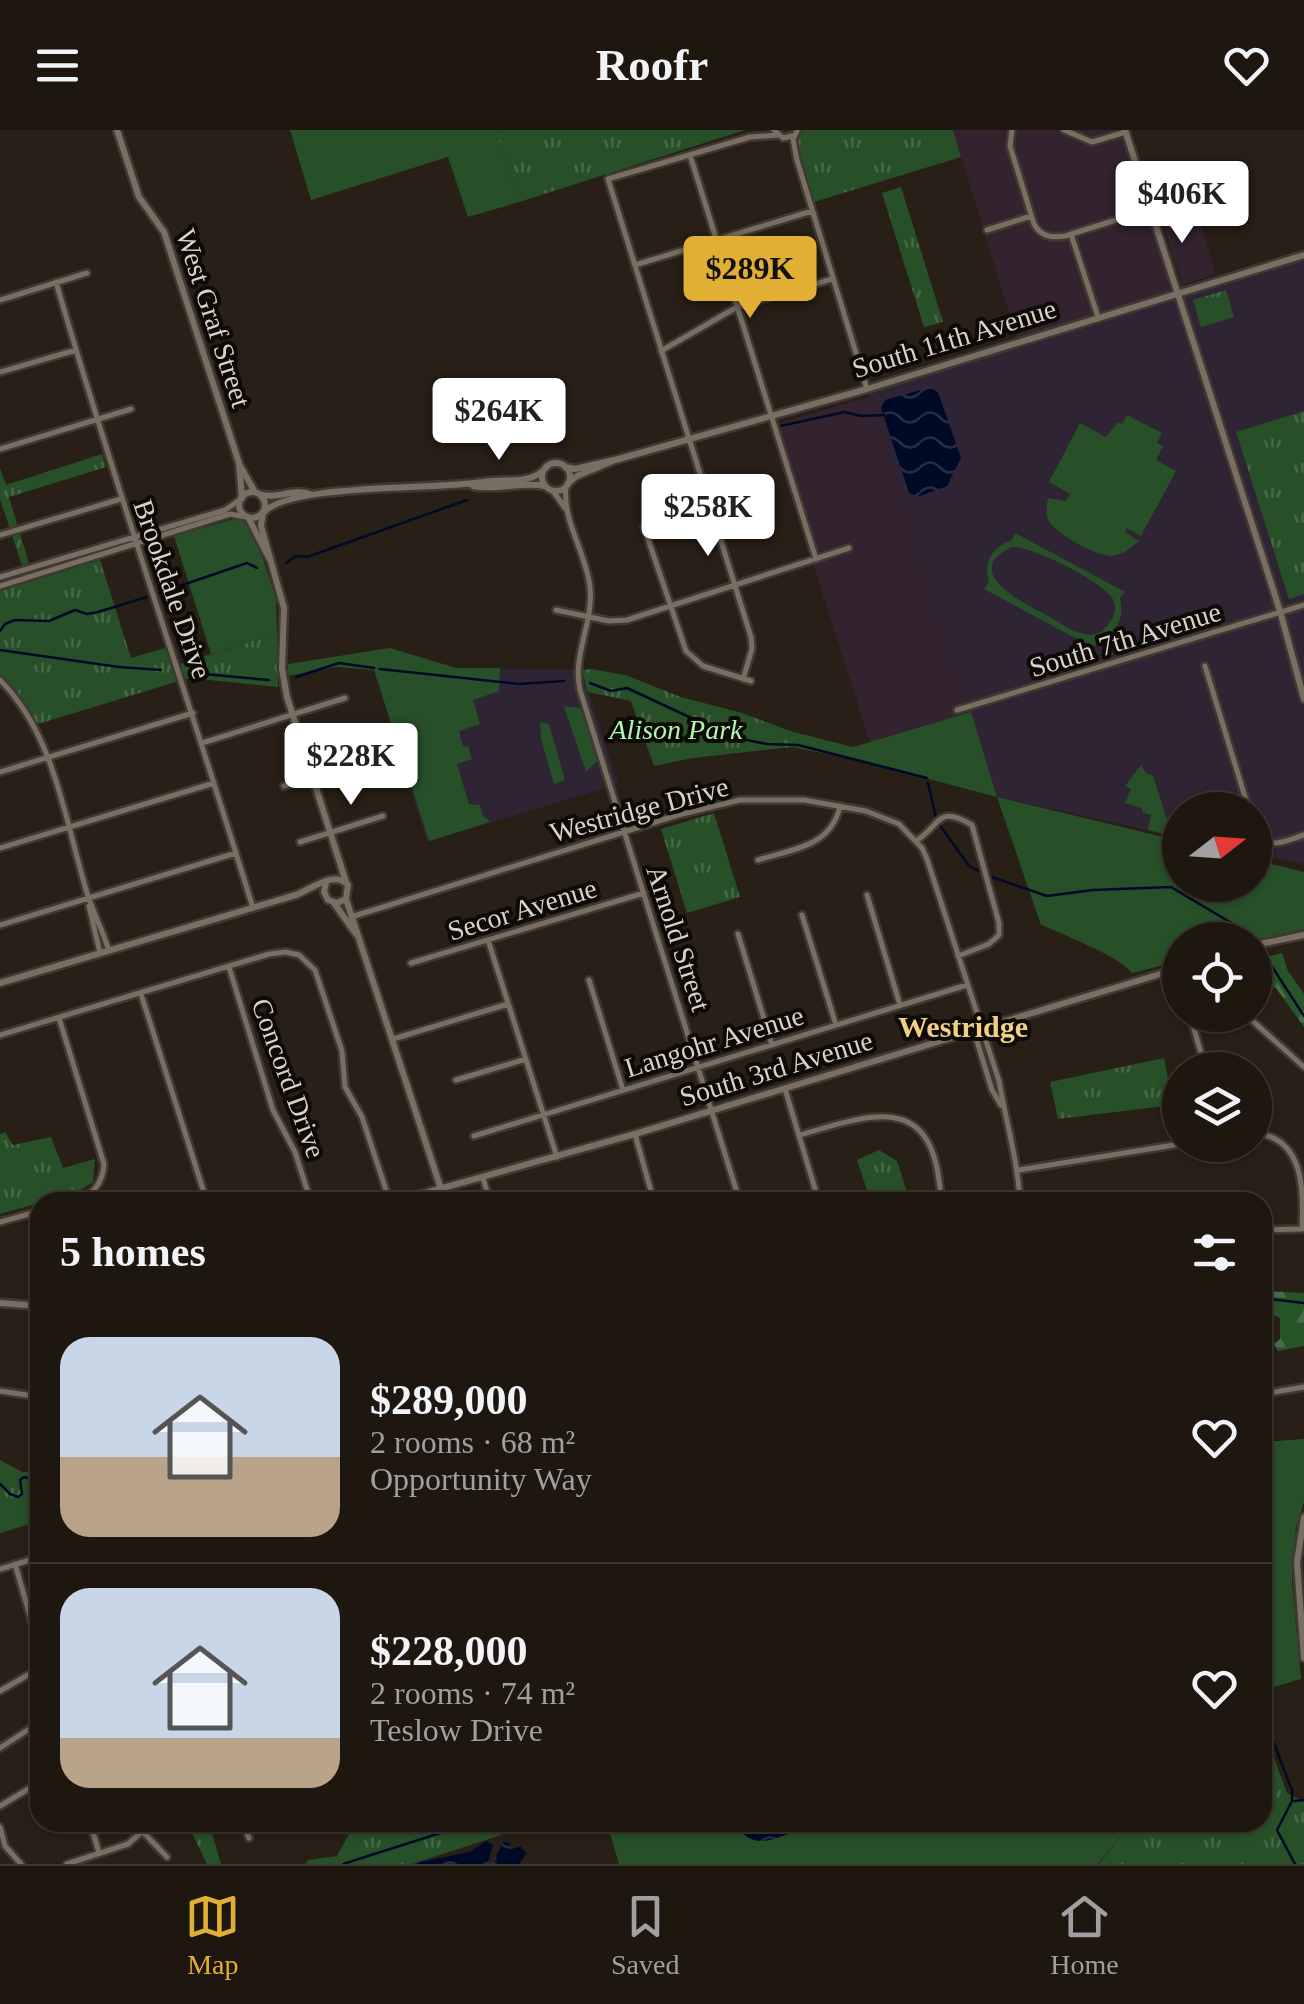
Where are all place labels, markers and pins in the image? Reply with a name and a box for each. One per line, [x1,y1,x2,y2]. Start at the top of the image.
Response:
pin: $406K [1112,161,1252,246]
pin: $289K [680,236,820,321]
pin: $264K [429,378,569,463]
pin: $258K [638,474,778,559]
pin: $228K [281,723,421,808]

